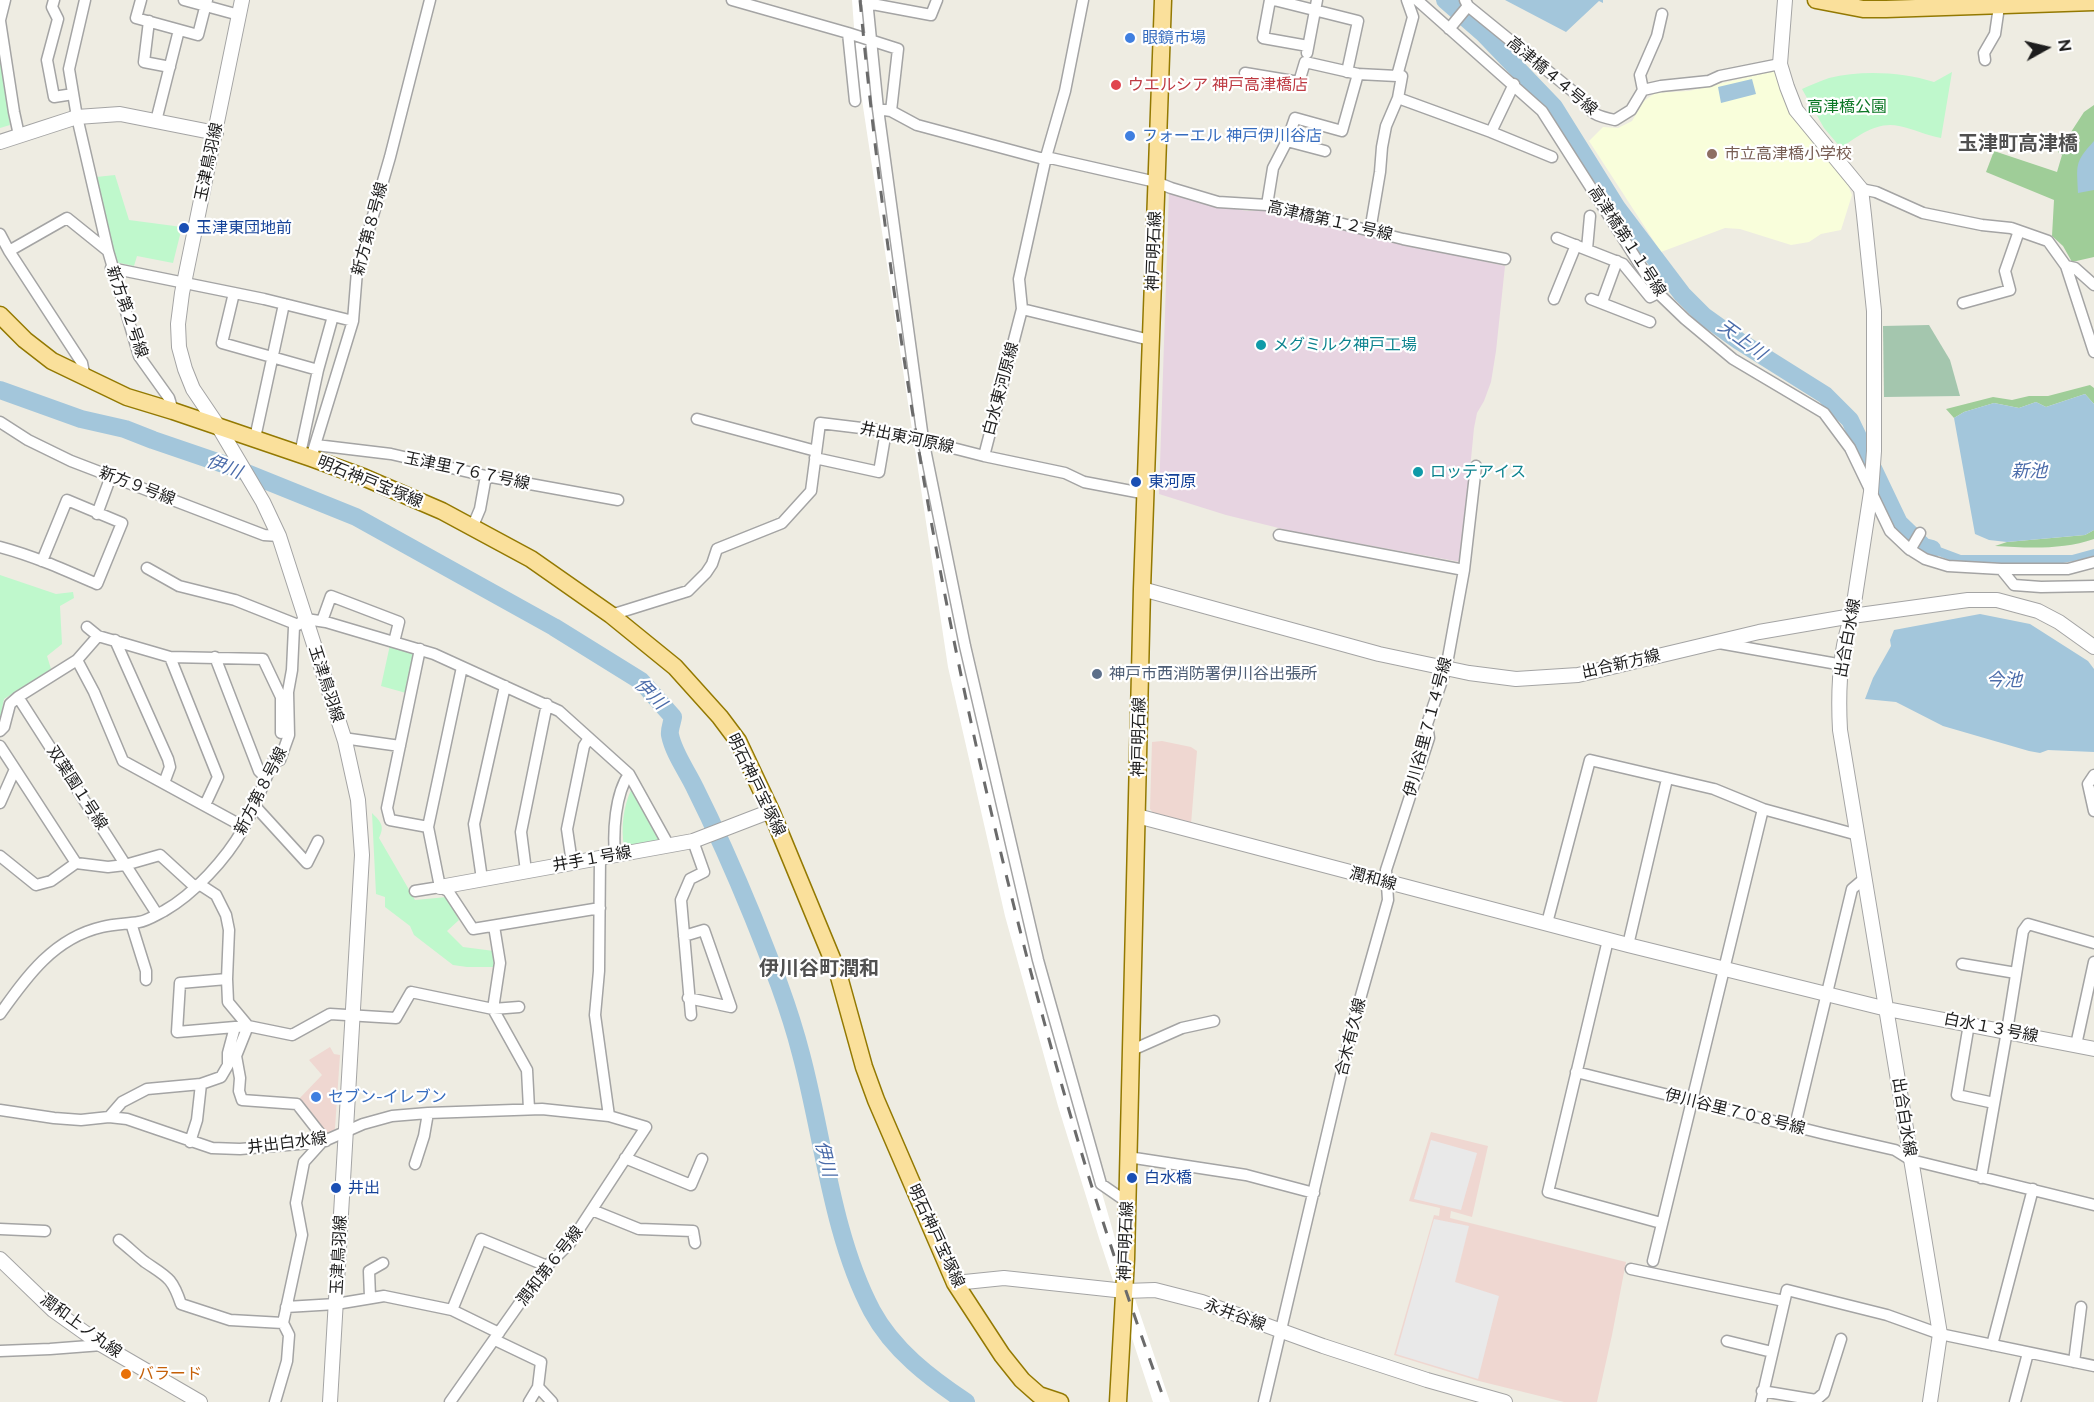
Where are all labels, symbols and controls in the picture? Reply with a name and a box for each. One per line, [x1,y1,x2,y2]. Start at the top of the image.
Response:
north arrow [2016,18,2076,78]
place label: 眼鏡市場 [1142,28,1206,48]
marker: 眼鏡市場 [1123,31,1137,45]
street label: 高津橋４４号線 [1503,33,1601,119]
text: N [2054,38,2075,53]
place label: ウエルシア 神戸高津橋店 [1128,75,1308,95]
marker: ウエルシア 神戸高津橋店 [1109,78,1123,92]
park label: 高津橋公園 [1807,97,1887,117]
street label: 玉津鳥羽線 [191,121,227,203]
place label: フォーエル 神戸伊川谷店 [1142,126,1322,146]
marker: フォーエル 神戸伊川谷店 [1123,129,1137,143]
district label: 玉津町高津橋 [1958,132,2078,156]
place label: 市立高津橋小学校 [1724,144,1852,164]
marker: 市立高津橋小学校 [1705,147,1719,161]
street label: 新方第８号線 [348,180,392,278]
street label: 高津橋第１１号線 [1584,182,1670,300]
street label: 高津橋第１２号線 [1265,197,1395,245]
street label: 神戸明石線 [1143,211,1165,291]
place label: 玉津東団地前 [196,218,292,238]
marker: 玉津東団地前 [177,221,191,235]
street label: 新方第２号線 [102,263,152,361]
water label: 天上川 [1714,315,1770,365]
place label: メグミルク神戸工場 [1273,335,1417,355]
marker: メグミルク神戸工場 [1254,338,1268,352]
street label: 白水東河原線 [979,340,1023,438]
street label: 井出東河原線 [858,419,956,457]
street label: 玉津里７６７号線 [402,448,532,494]
water label: 伊川 [203,450,245,484]
street label: 明石神戸宝塚線 [314,452,426,512]
water label: 新池 [2011,461,2047,483]
place label: ロッテアイス [1430,462,1526,482]
street label: 新方９号線 [96,463,178,509]
marker: ロッテアイス [1411,465,1425,479]
place label: 東河原 [1148,472,1196,492]
marker: 東河原 [1129,475,1143,489]
street label: 出合白水線 [1832,597,1864,679]
street label: 玉津鳥羽線 [305,643,347,725]
street label: 出合新方線 [1580,646,1662,682]
street label: 伊川谷里７１４号線 [1400,655,1456,799]
place label: 神戸市西消防署伊川谷出張所 [1109,664,1317,684]
marker: 神戸市西消防署伊川谷出張所 [1090,667,1104,681]
water label: 今池 [1986,670,2022,692]
water label: 伊川 [630,674,670,714]
street label: 神戸明石線 [1129,697,1149,777]
street label: 明石神戸宝塚線 [723,730,789,840]
street label: 双葉園１号線 [43,743,111,833]
street label: 新方第８号線 [231,744,291,838]
street label: 井手１号線 [551,843,633,875]
street label: 潤和線 [1347,864,1399,894]
district label: 伊川谷町潤和 [759,957,879,981]
street label: 合木有久線 [1332,996,1370,1078]
street label: 白水１３号線 [1942,1009,2040,1047]
street label: 出合白水線 [1888,1076,1920,1158]
street label: 伊川谷里７０８号線 [1663,1085,1807,1139]
place label: セブン-イレブン [328,1087,447,1107]
marker: セブン-イレブン [309,1090,323,1104]
street label: 井出白水線 [246,1129,328,1157]
water label: 伊川 [810,1139,840,1179]
place label: 白水橋 [1144,1168,1192,1188]
marker: 白水橋 [1125,1171,1139,1185]
place label: 井出 [348,1178,380,1198]
marker: 井出 [329,1181,343,1195]
street label: 明石神戸宝塚線 [904,1181,968,1291]
street label: 神戸明石線 [1115,1201,1137,1281]
street label: 玉津鳥羽線 [327,1215,351,1295]
street label: 潤和第６号線 [513,1222,587,1310]
street label: 潤和上ノ丸線 [37,1290,125,1362]
street label: 永井谷線 [1202,1295,1268,1335]
place label: バラード [138,1364,202,1384]
marker: バラード [119,1367,133,1381]

